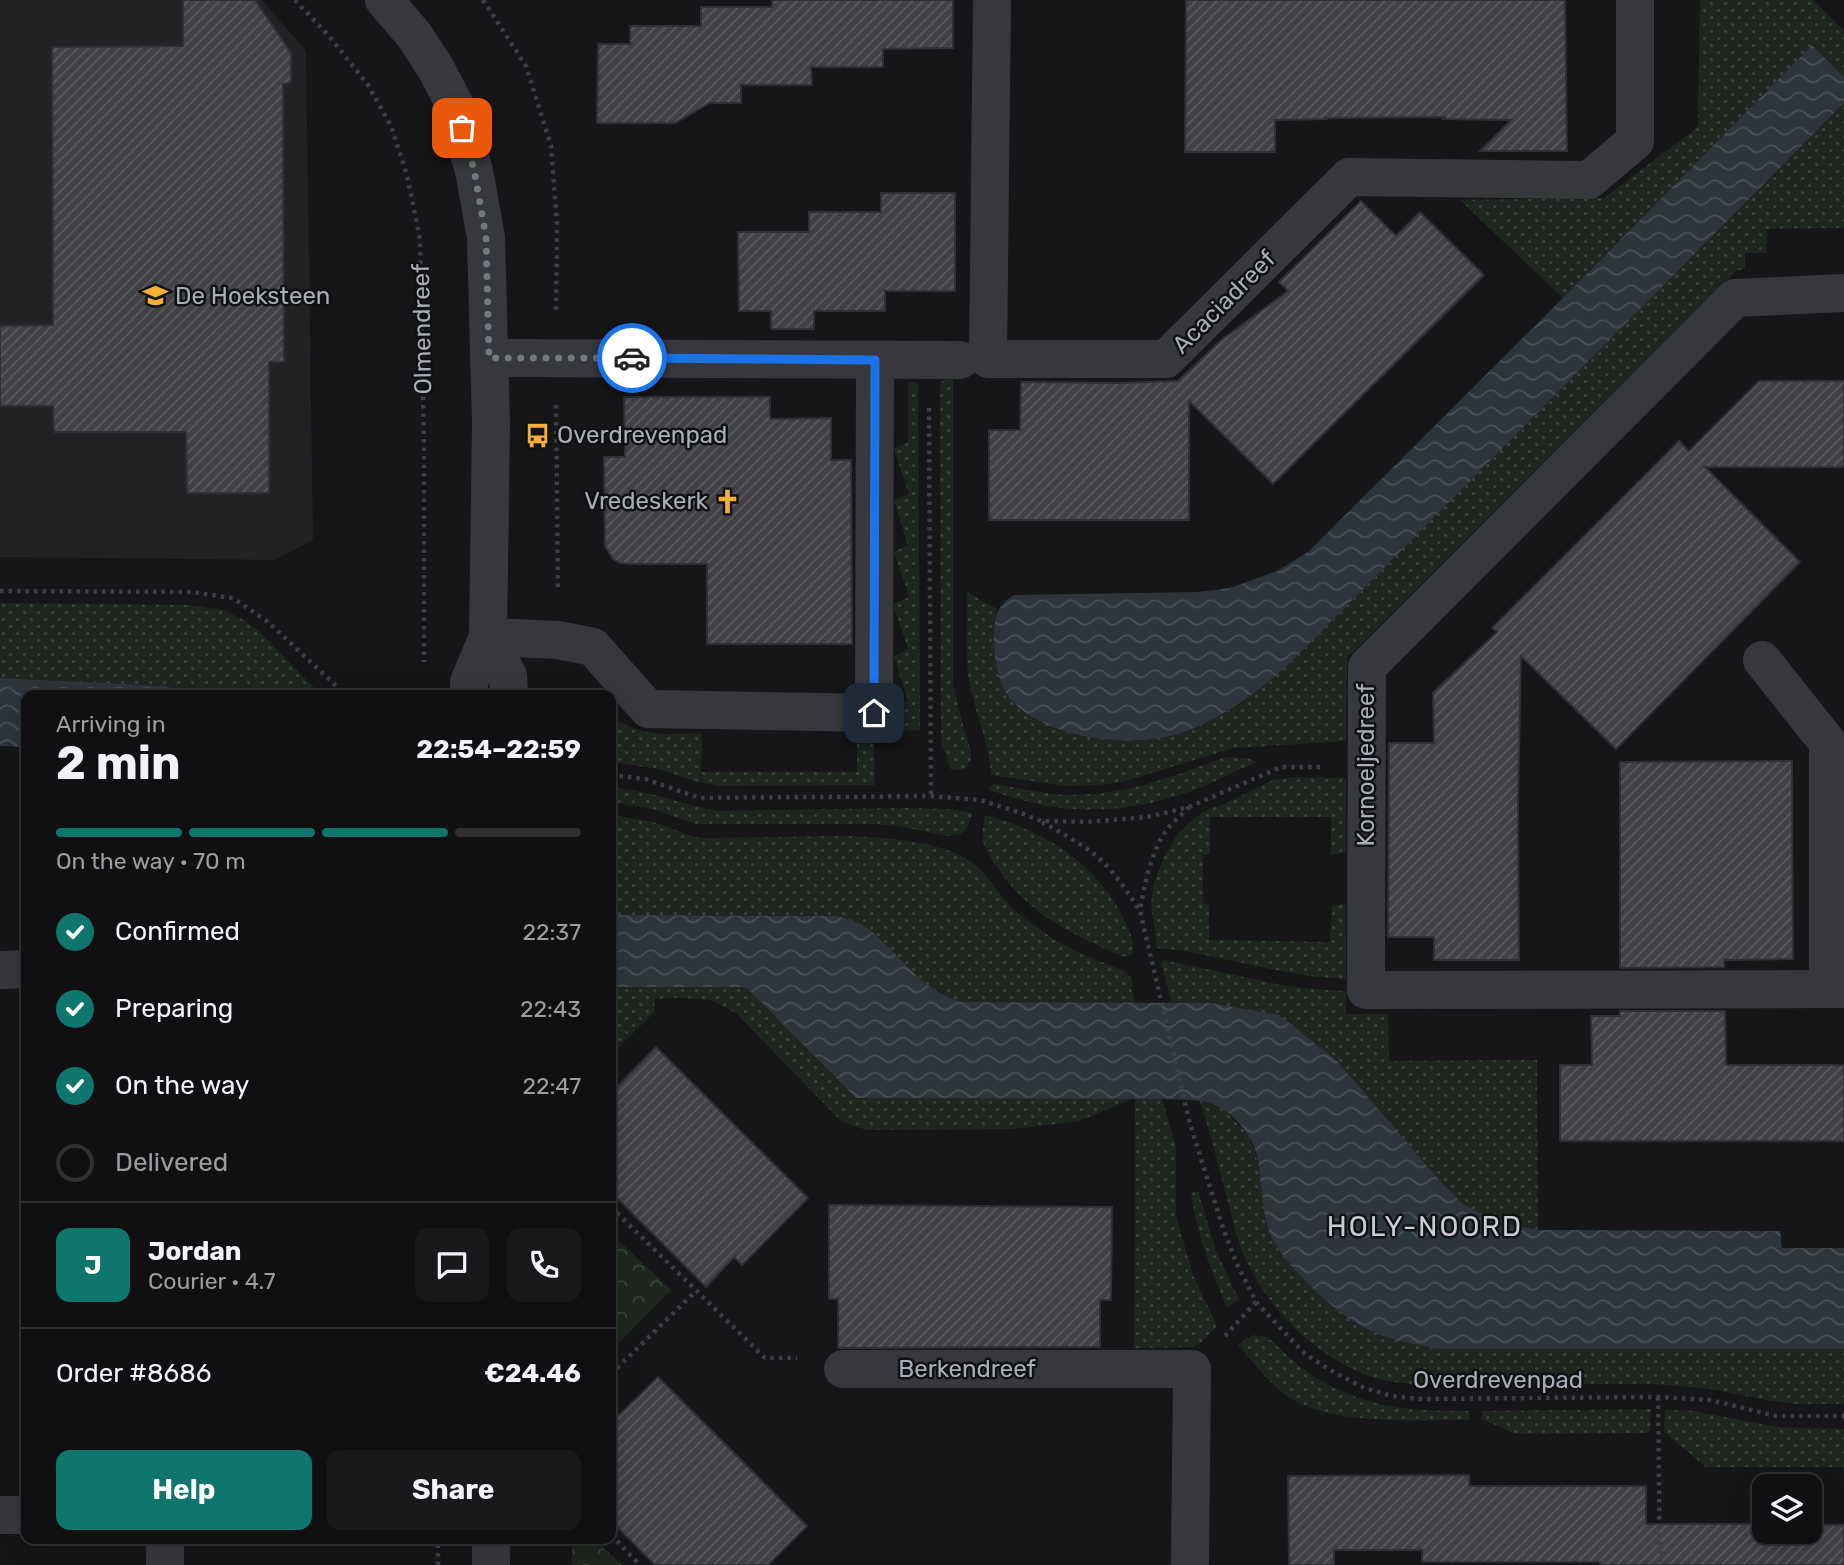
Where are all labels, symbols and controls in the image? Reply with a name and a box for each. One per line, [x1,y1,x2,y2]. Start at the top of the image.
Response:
pin [432,98,492,158]
icon: bag [443,109,481,147]
street label: Acaciadreef [1167,244,1282,359]
street label: Olmendreef [407,263,437,395]
school or university icon: De Hoeksteen [141,282,169,310]
place label: De Hoeksteen [175,282,330,310]
courier [597,323,667,393]
icon: car [613,339,651,377]
bus stop icon: Overdrevenpad [523,421,551,449]
place label: Overdrevenpad [557,421,727,449]
place label: Vredeskerk [584,487,709,515]
church icon: Vredeskerk [714,487,742,515]
pin [844,683,904,743]
street label: Kornoeljedreef [1352,683,1380,846]
icon: home [855,694,893,732]
text: Arriving in [56,710,166,738]
text: 22:54–22:59 [416,734,581,765]
text: 2 min [56,736,181,791]
text: On the way · 70 m [56,847,246,875]
icon: check [56,913,94,951]
text: Confirmed [115,916,240,947]
text: 22:37 [522,918,581,946]
icon: check [56,990,94,1028]
text: Preparing [115,993,233,1024]
text: 22:43 [520,995,581,1023]
icon: check [56,1067,94,1105]
text: On the way [115,1070,249,1101]
text: 22:47 [522,1072,581,1100]
text: Delivered [115,1147,228,1178]
district label: HOLY-NOORD [1327,1210,1523,1243]
button: chat [415,1228,489,1302]
button: phone [507,1228,581,1302]
text: Jordan [148,1236,241,1267]
text: J [84,1250,102,1281]
text: Courier · 4.7 [148,1267,275,1295]
street label: Berkendreef [898,1355,1037,1383]
text: Order #8686 [56,1358,211,1389]
text: €24.46 [484,1358,581,1389]
street label: Overdrevenpad [1413,1366,1583,1394]
button: Help [56,1450,312,1530]
button: Share [326,1450,581,1530]
map controls [1752,1474,1822,1544]
button: layers [1752,1474,1822,1544]

